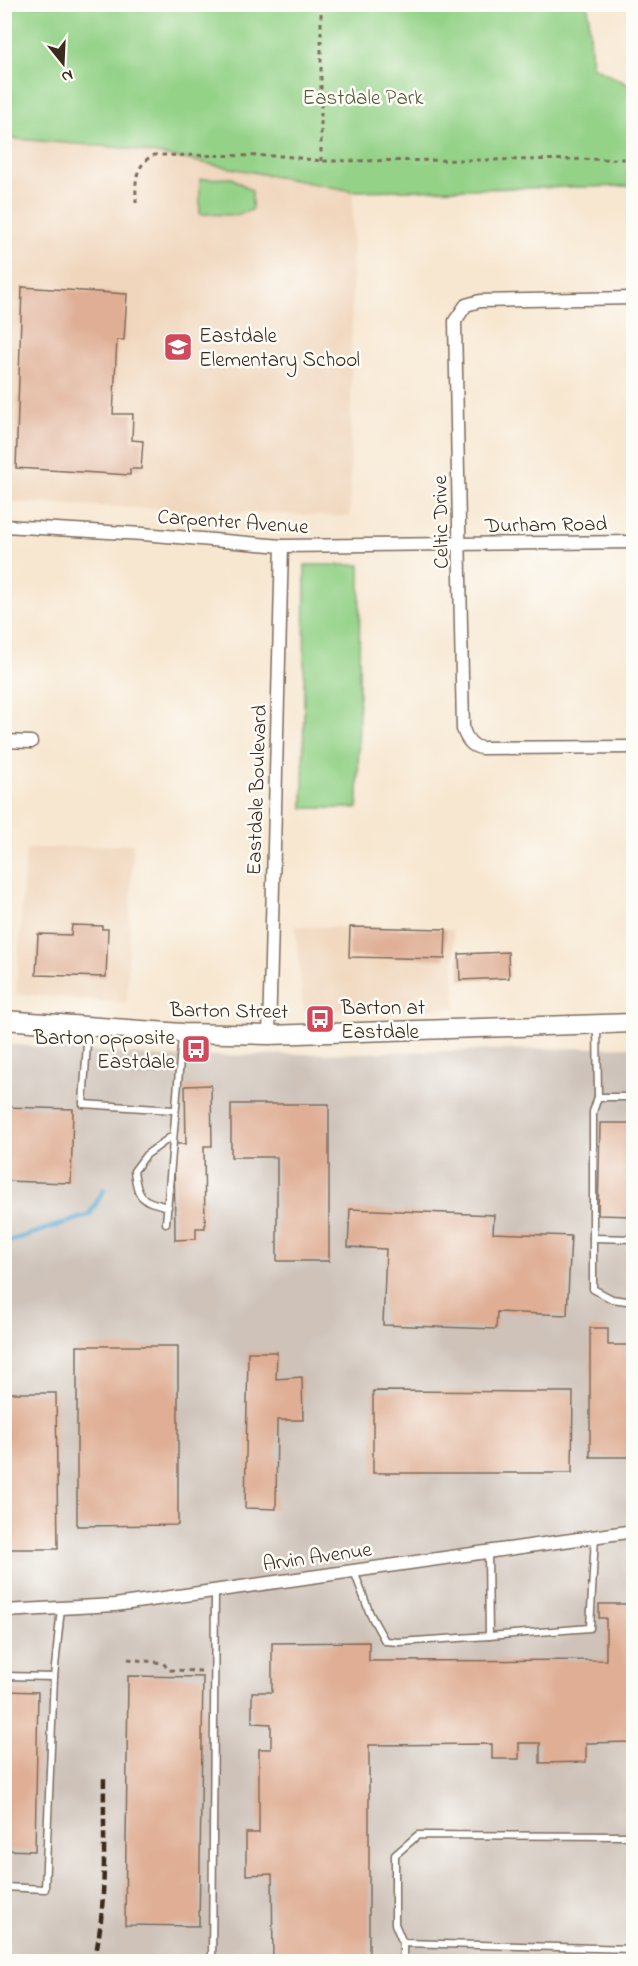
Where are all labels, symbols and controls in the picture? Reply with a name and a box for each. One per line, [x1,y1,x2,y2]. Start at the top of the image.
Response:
north arrow [33,33,93,93]
text: N [58,62,76,89]
park label: Eastdale Park [302,84,424,114]
place label: Eastdale Elementary School [199,322,360,378]
school or university icon: Eastdale Elementary School [162,331,194,363]
street label: Celtic Drive [426,474,458,569]
street label: Carpenter Avenue [156,503,310,543]
street label: Durham Road [484,510,608,542]
street label: Eastdale Boulevard [240,704,276,876]
place label: Barton at Eastdale [340,994,425,1048]
street label: Barton Street [168,996,288,1028]
bus stop icon: Barton at Eastdale [304,1003,336,1035]
place label: Barton opposite Eastdale [33,1024,176,1078]
bus stop icon: Barton opposite Eastdale [180,1033,212,1065]
street label: Arvin Avenue [261,1535,374,1580]

